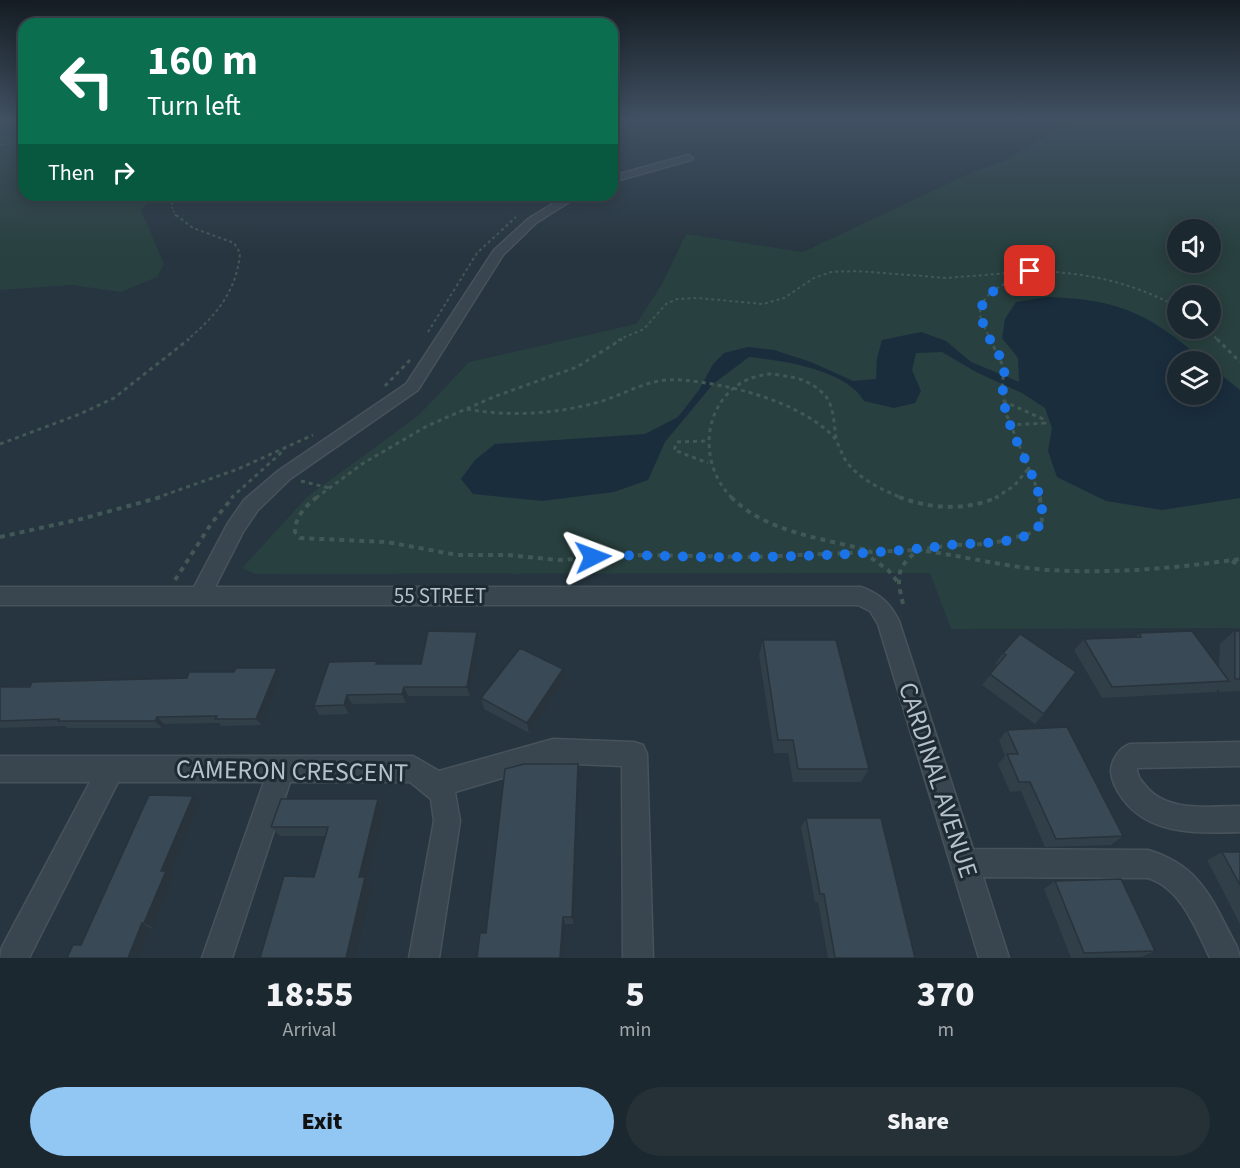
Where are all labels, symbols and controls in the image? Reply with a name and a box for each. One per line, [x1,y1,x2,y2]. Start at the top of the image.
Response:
text: 160 m [147,31,258,91]
icon: left [48,42,126,120]
text: Turn left [147,87,241,126]
icon: right [107,156,140,189]
text: Then [48,157,95,189]
map controls [1167,219,1221,405]
button: sound [1167,219,1221,273]
pin [1004,245,1055,296]
icon: arrive [1013,254,1046,287]
button: search [1167,285,1221,339]
button: layers [1167,351,1221,405]
position arrow [561,525,625,589]
street label: 55 STREET [394,581,486,611]
street label: CARDINAL AVENUE [889,678,987,882]
street label: CAMERON CRESCENT [176,750,408,792]
text: 18:55 [265,969,354,1020]
text: 5 [626,969,645,1020]
text: 370 [917,969,975,1020]
text: Arrival [283,1016,336,1044]
text: min [619,1016,651,1044]
text: m [937,1016,954,1044]
button: Exit [30,1087,614,1156]
button: Share [626,1087,1210,1156]

